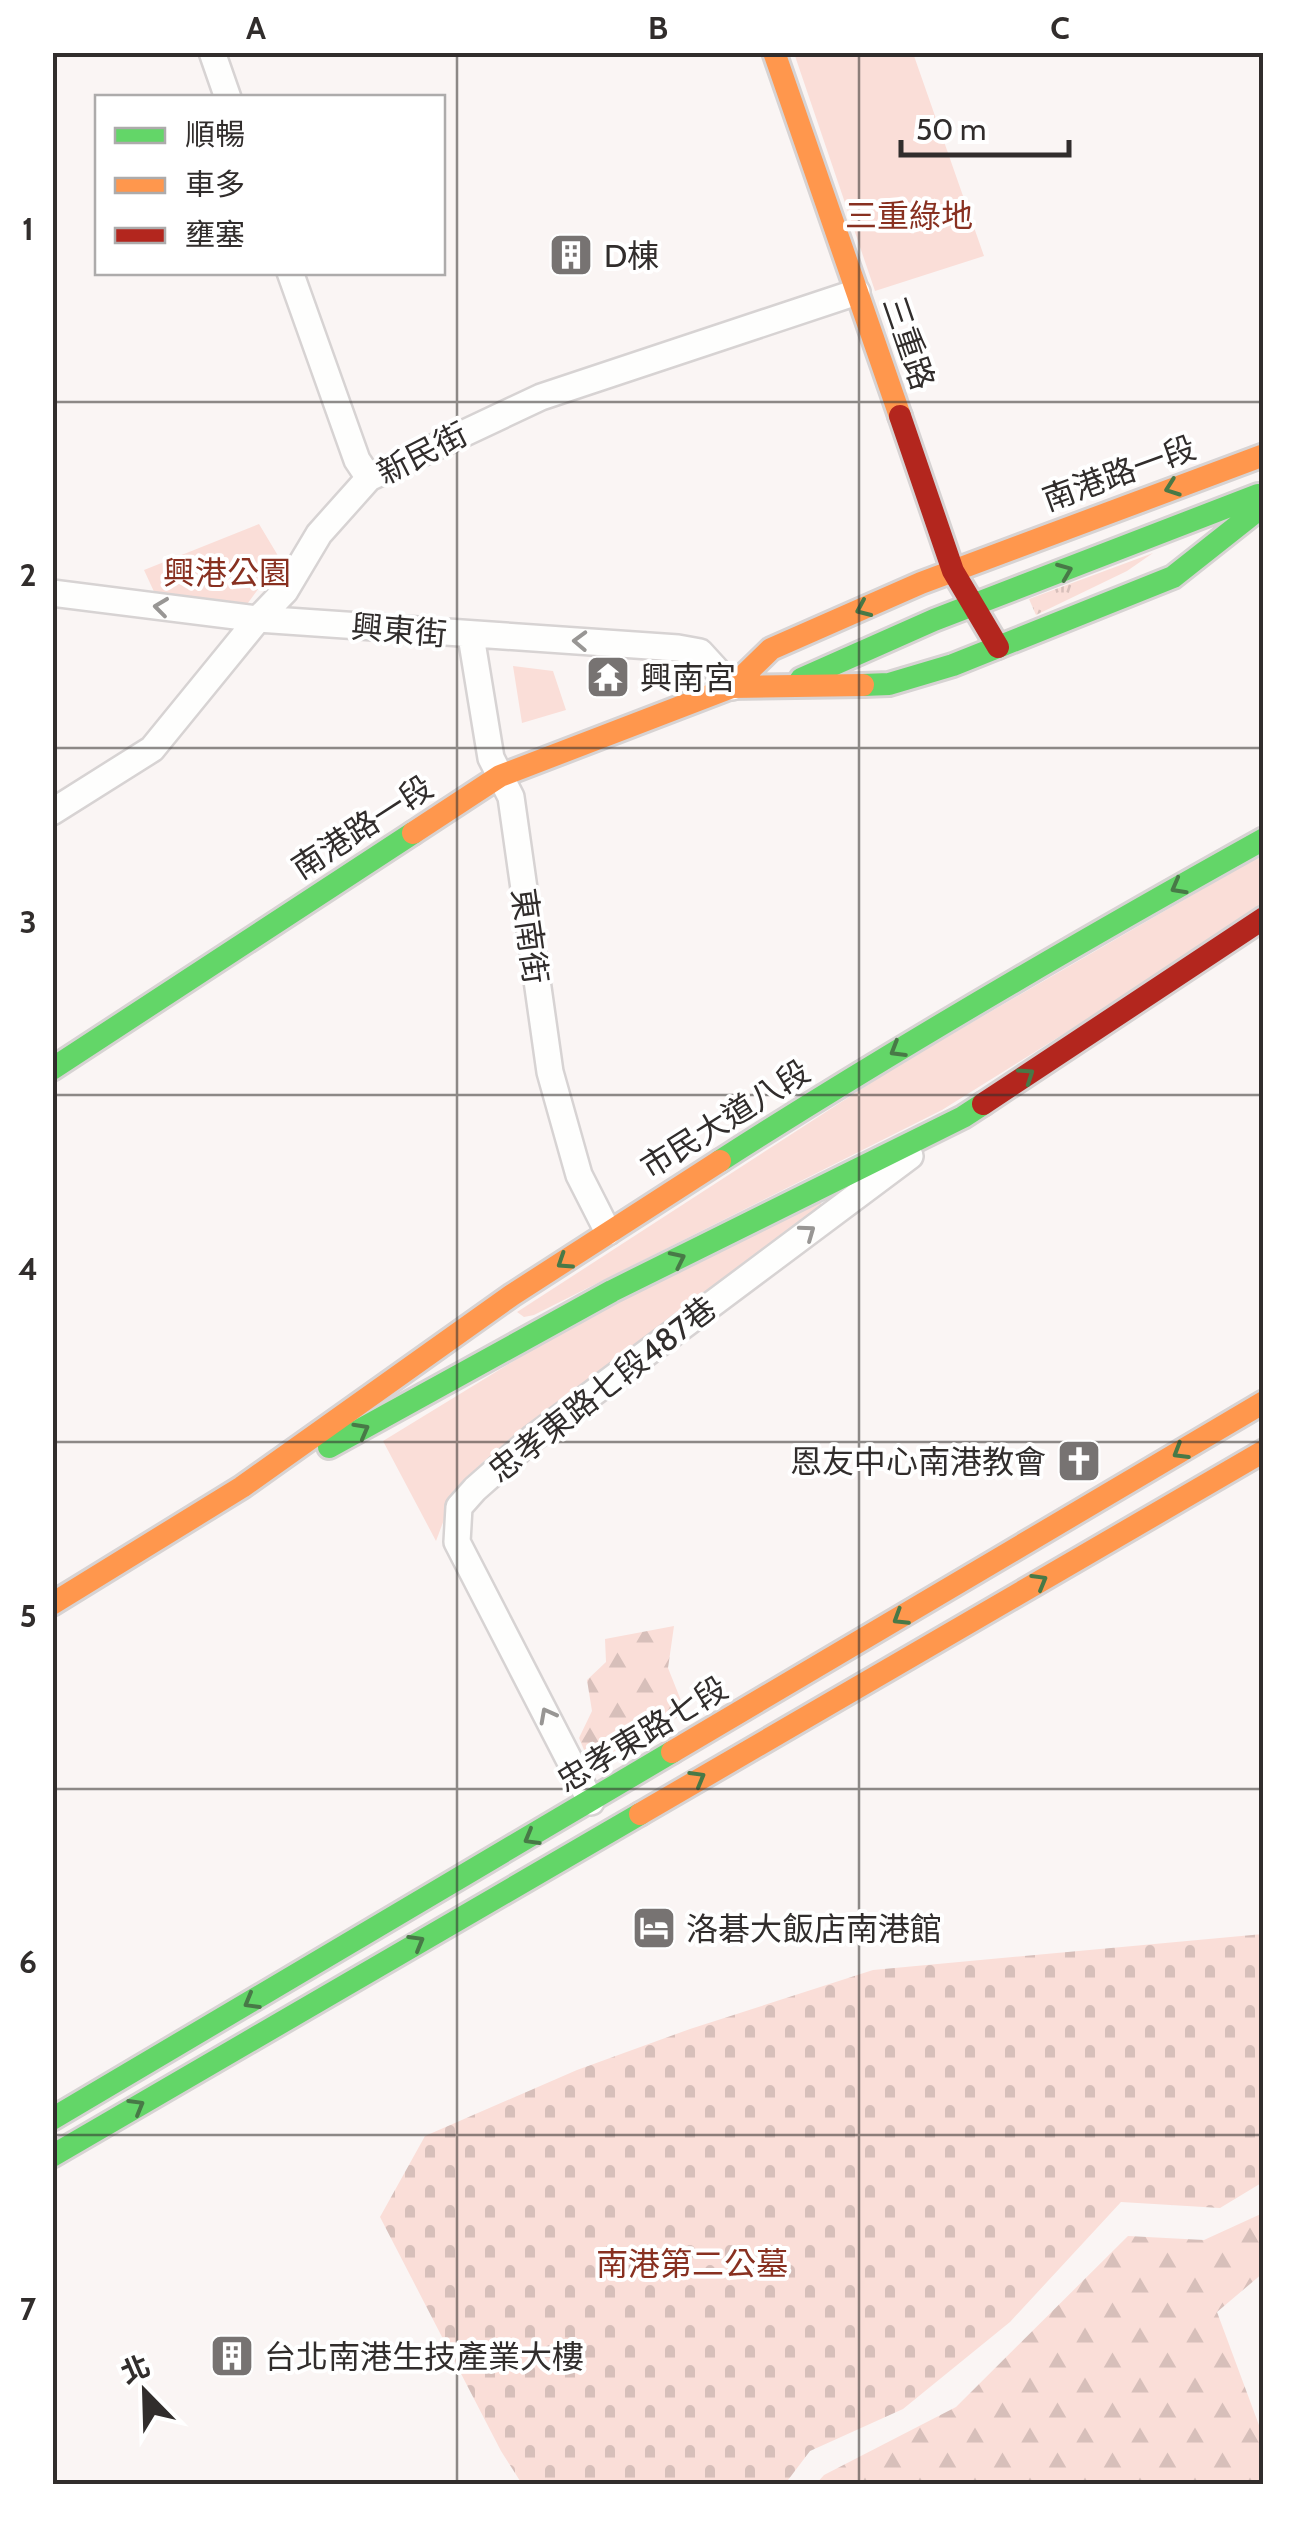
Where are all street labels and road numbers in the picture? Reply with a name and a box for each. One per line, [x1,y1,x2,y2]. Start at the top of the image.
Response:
street label: 三重路 [875,291,943,395]
street label: 新民街 [370,414,474,492]
street label: 南港路一段 [1037,427,1201,519]
street label: 興東街 [349,606,449,654]
street label: 南港路一段 [284,767,440,887]
street label: 東南街 [504,886,556,986]
street label: 市民大道八段 [633,1052,817,1186]
street label: 忠孝東路七段487巷 [480,1288,724,1490]
street label: 忠孝東路七段 [550,1668,734,1800]

